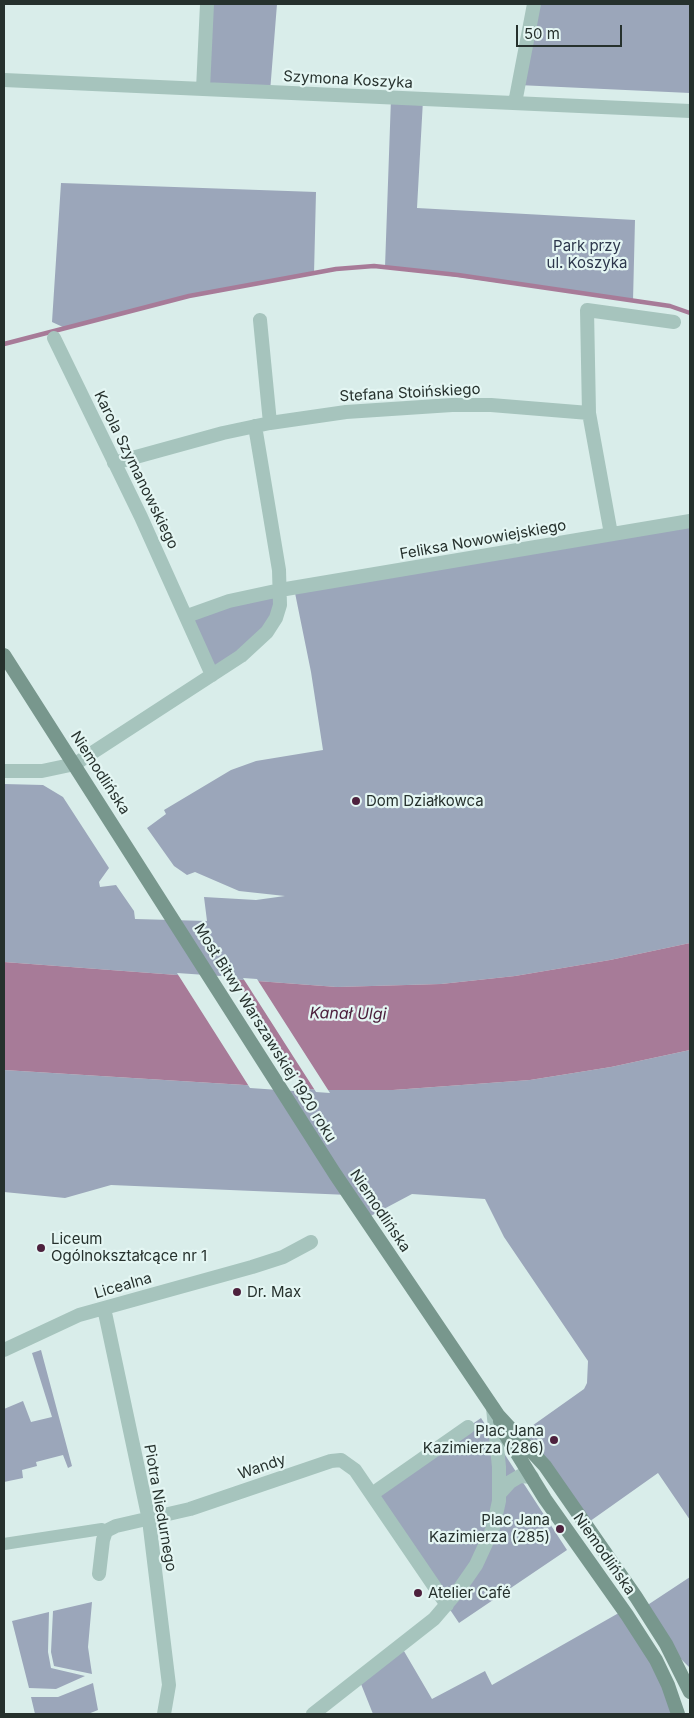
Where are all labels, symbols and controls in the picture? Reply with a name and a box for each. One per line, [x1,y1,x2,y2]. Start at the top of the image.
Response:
scale bar [519,15,625,47]
text: 50 m [524,24,560,43]
street label: Szymona Koszyka [283,68,413,92]
park label: Park przy ul. Koszyka [547,237,627,272]
street label: Stefana Stoińskiego [339,380,481,406]
street label: Karola Szymanowskiego [90,388,182,552]
street label: Feliksa Nowowiejskiego [398,516,568,564]
street label: Niemodlińska [66,728,134,818]
place label: Dom Działkowca [366,792,484,810]
marker: Dom Działkowca [350,795,362,807]
street label: Most Bitwy Warszawskiej 1920 roku [190,920,340,1146]
water label: Kanał Ulgi [309,1004,387,1024]
street label: Niemodlińska [346,1166,414,1256]
place label: Liceum Ogólnokształcące nr 1 [51,1230,207,1265]
marker: Liceum Ogólnokształcące nr 1 [35,1242,47,1254]
street label: Licealna [92,1269,154,1303]
place label: Dr. Max [247,1283,301,1301]
marker: Dr. Max [231,1286,243,1298]
place label: Plac Jana Kazimierza (286) [423,1422,544,1457]
marker: Plac Jana Kazimierza (286) [548,1434,560,1446]
street label: Piotra Niedurnego [140,1443,180,1573]
street label: Wandy [236,1451,288,1483]
street label: Niemodlińska [569,1510,639,1598]
place label: Plac Jana Kazimierza (285) [429,1511,550,1546]
marker: Plac Jana Kazimierza (285) [554,1523,566,1535]
place label: Atelier Café [428,1584,511,1602]
marker: Atelier Café [412,1587,424,1599]

